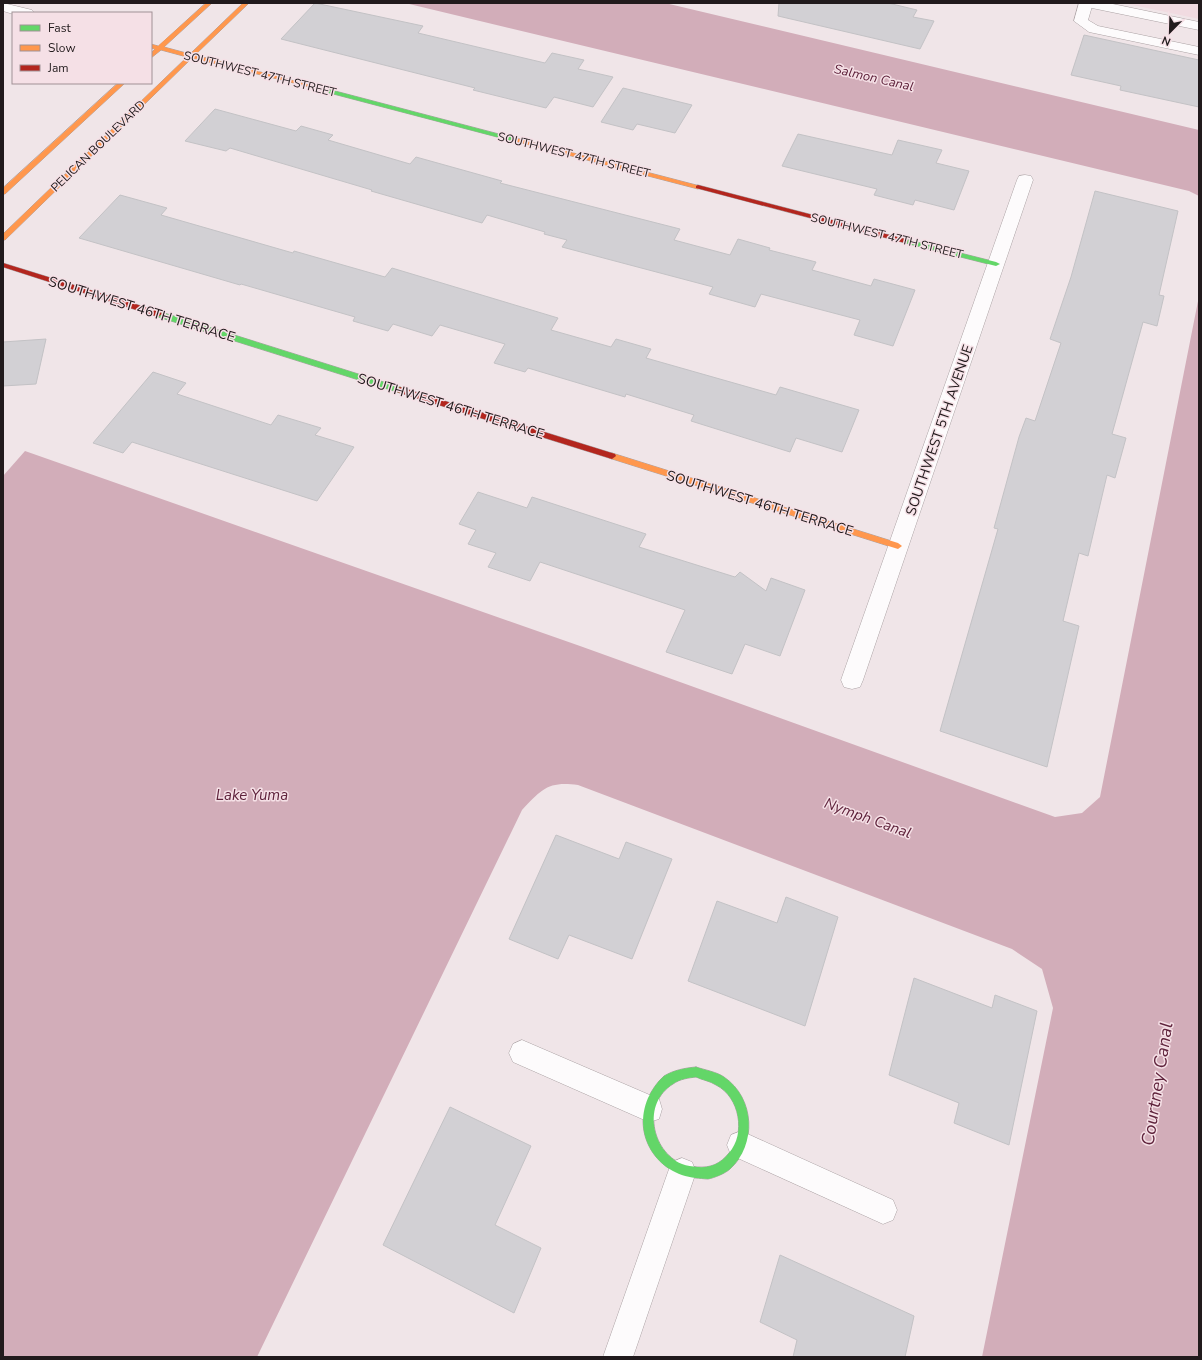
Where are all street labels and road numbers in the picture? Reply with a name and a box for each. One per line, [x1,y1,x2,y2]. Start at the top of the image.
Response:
street label: SOUTHWEST 47TH STREET [182,47,339,101]
street label: PELICAN BOULEVARD [47,97,149,195]
street label: SOUTHWEST 47TH STREET [496,128,653,182]
street label: SOUTHWEST 47TH STREET [809,209,966,263]
street label: SOUTHWEST 46TH TERRACE [46,272,238,347]
street label: SOUTHWEST 5TH AVENUE [901,342,978,518]
street label: SOUTHWEST 46TH TERRACE [355,369,547,444]
street label: SOUTHWEST 46TH TERRACE [664,466,856,541]

